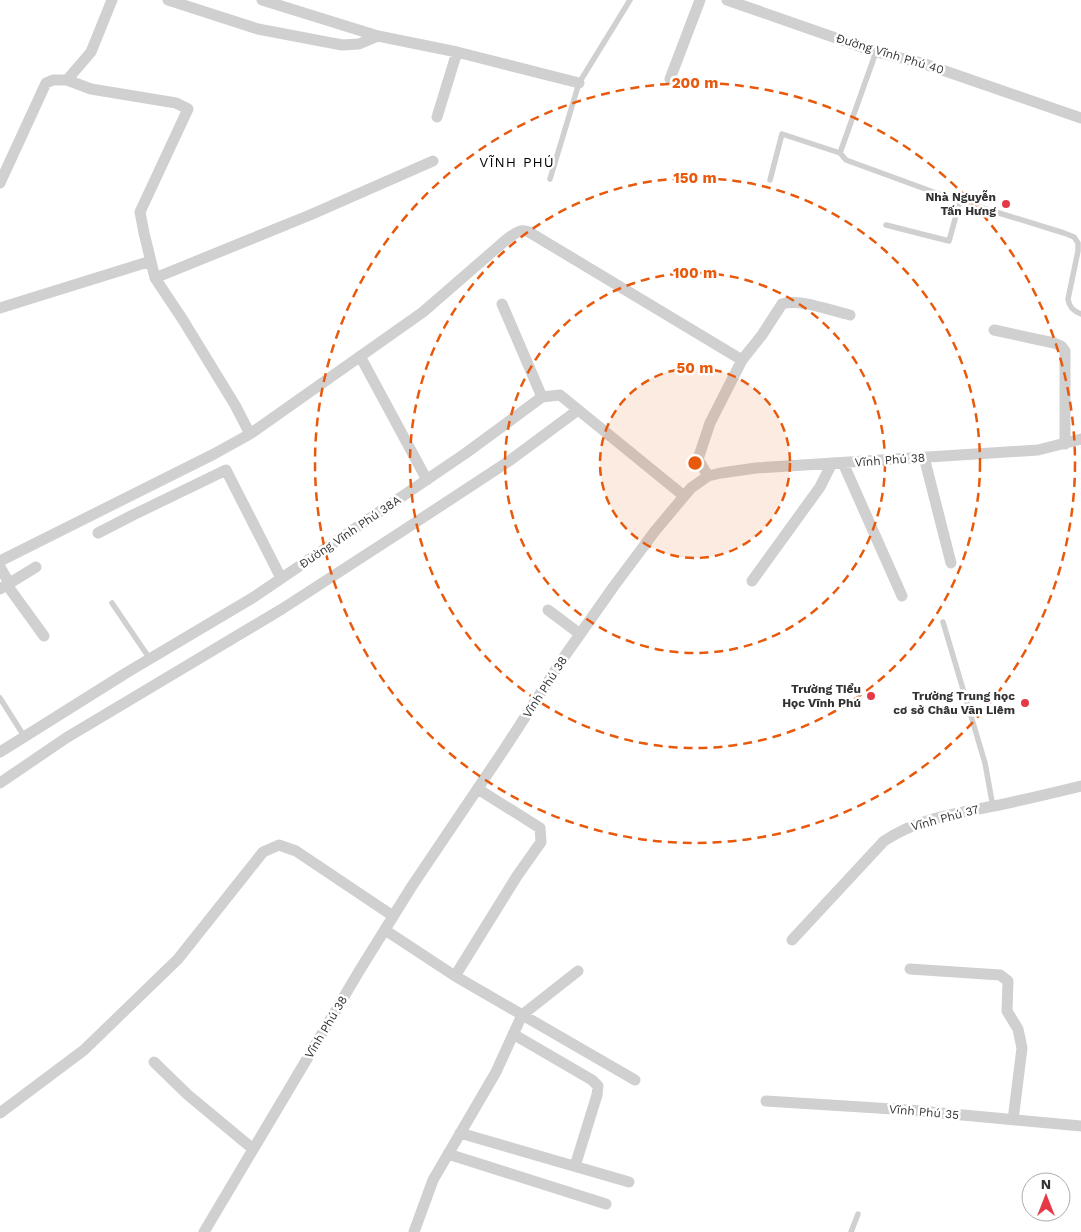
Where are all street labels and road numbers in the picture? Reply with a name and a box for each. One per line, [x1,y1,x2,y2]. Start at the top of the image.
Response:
street label: Đường Vĩnh Phú 40 [834,31,946,77]
street label: Vĩnh Phú 38 [854,451,926,469]
street label: Đường Vĩnh Phú 38A [297,493,403,571]
street label: Vĩnh Phú 38 [520,654,570,720]
street label: Vĩnh Phú 37 [910,802,981,834]
street label: Vĩnh Phú 38 [302,993,350,1061]
street label: Vĩnh Phú 35 [888,1102,960,1122]

